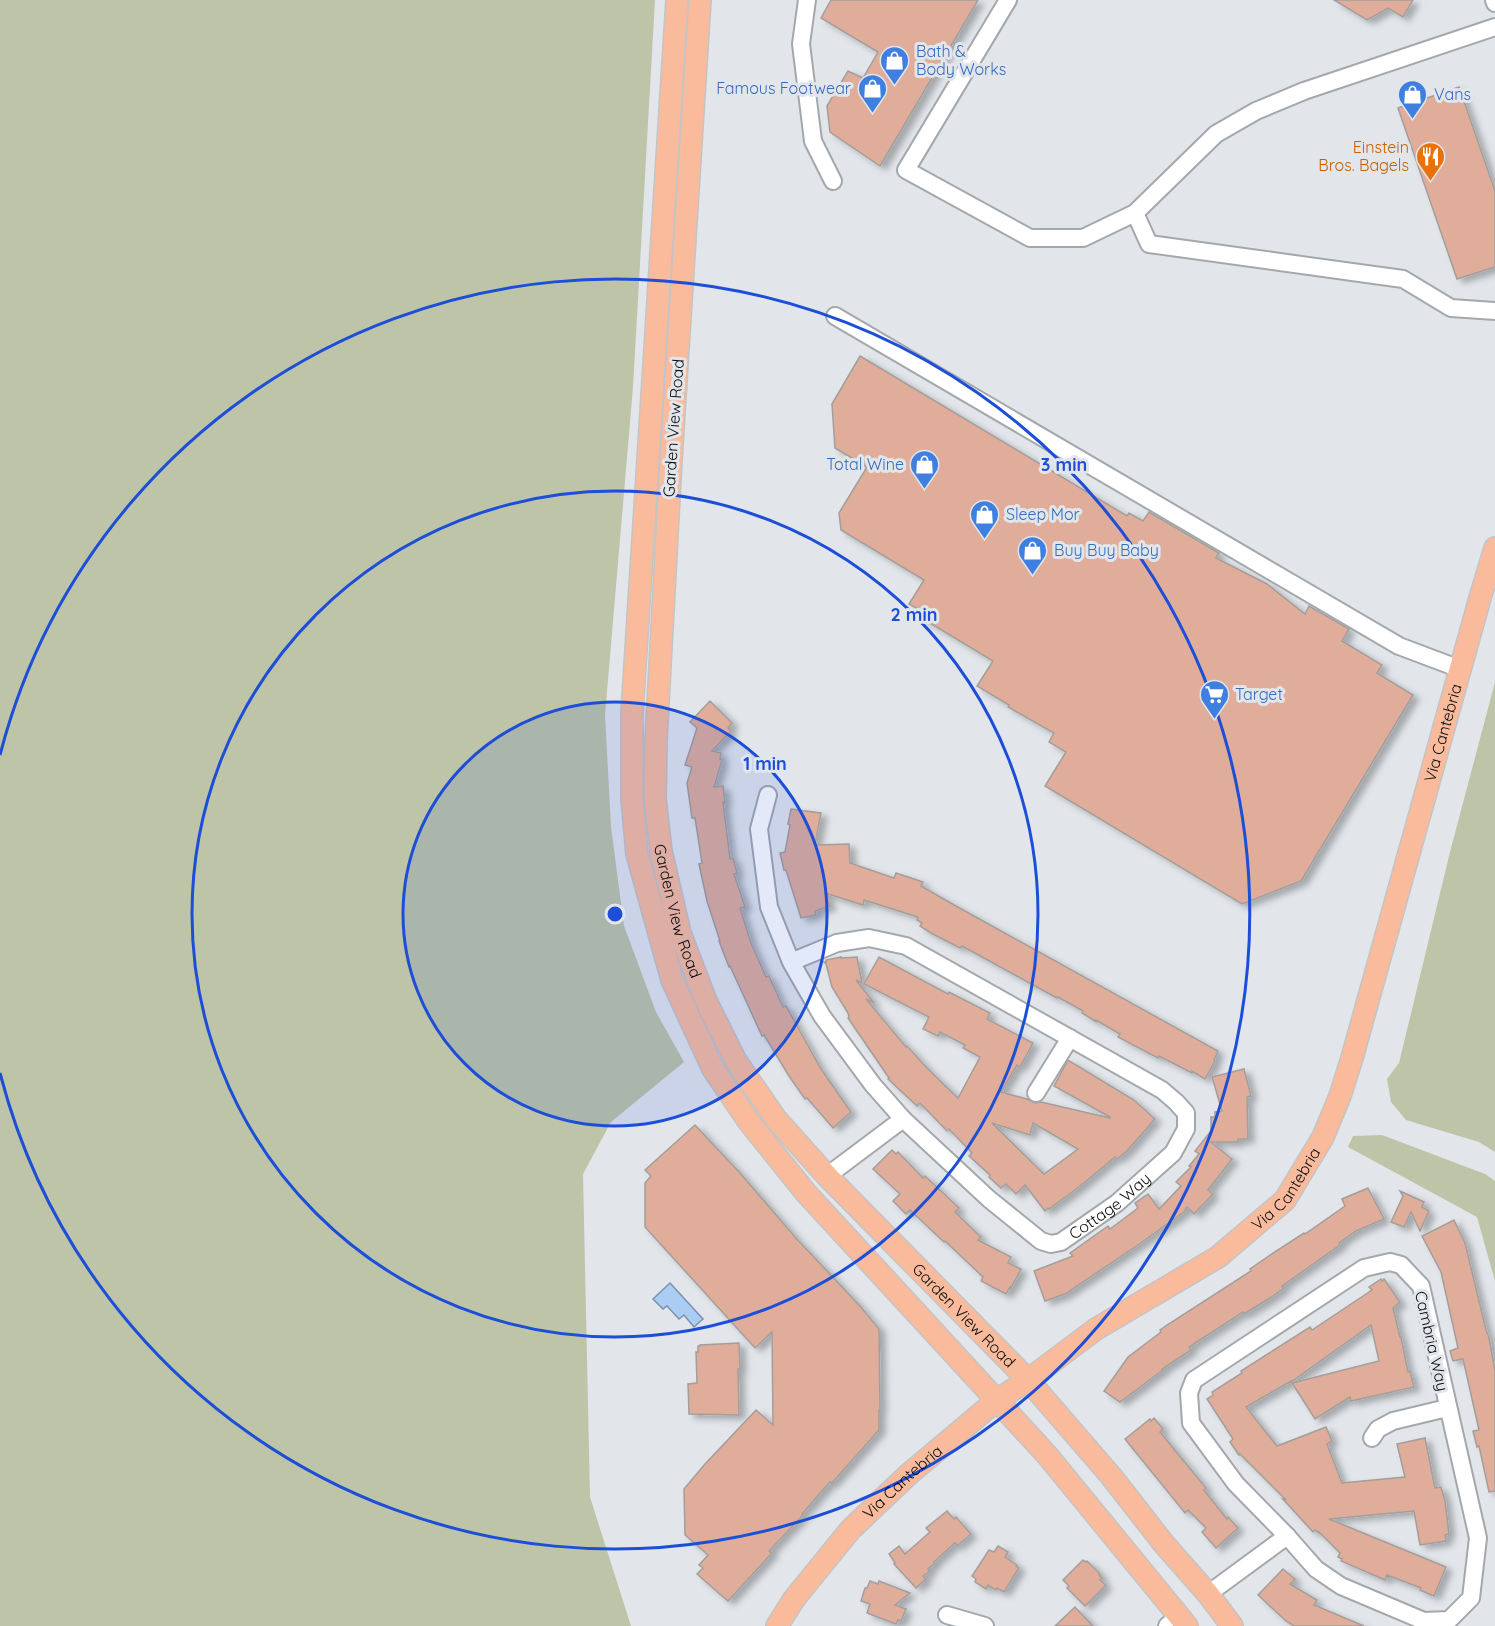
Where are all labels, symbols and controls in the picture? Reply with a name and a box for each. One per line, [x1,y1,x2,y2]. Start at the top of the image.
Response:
place label: Bath & Body Works [916,41,1006,79]
shop icon: Bath & Body Works [879,44,911,86]
shop icon: Famous Footwear [856,72,888,114]
place label: Famous Footwear [716,78,851,98]
shop icon: Vans [1397,78,1429,120]
place label: Vans [1434,84,1471,104]
place label: Einstein Bros. Bagels [1318,137,1409,175]
restaurant icon: Einstein Bros. Bagels [1414,140,1446,182]
street label: Garden View Road [658,358,688,498]
shop icon: Total Wine [909,448,941,490]
text: 3 min [1041,453,1087,476]
place label: Total Wine [826,454,904,474]
shop icon: Sleep Mor [969,498,1001,540]
place label: Sleep Mor [1006,504,1080,524]
shop icon: Buy Buy Baby [1017,534,1049,576]
place label: Buy Buy Baby [1054,540,1159,560]
text: 2 min [891,603,937,626]
supermarket icon: Target [1198,678,1230,720]
street label: Via Cantebria [1419,681,1466,784]
place label: Target [1235,684,1283,704]
text: 1 min [743,752,787,775]
street label: Garden View Road [650,843,706,981]
centre of rings [605,904,625,924]
street label: Via Cantebria [1247,1144,1324,1234]
street label: Cottage Way [1065,1168,1154,1244]
street label: Garden View Road [908,1259,1020,1371]
street label: Cambria Way [1411,1289,1453,1393]
street label: Via Cantebria [858,1440,946,1523]

